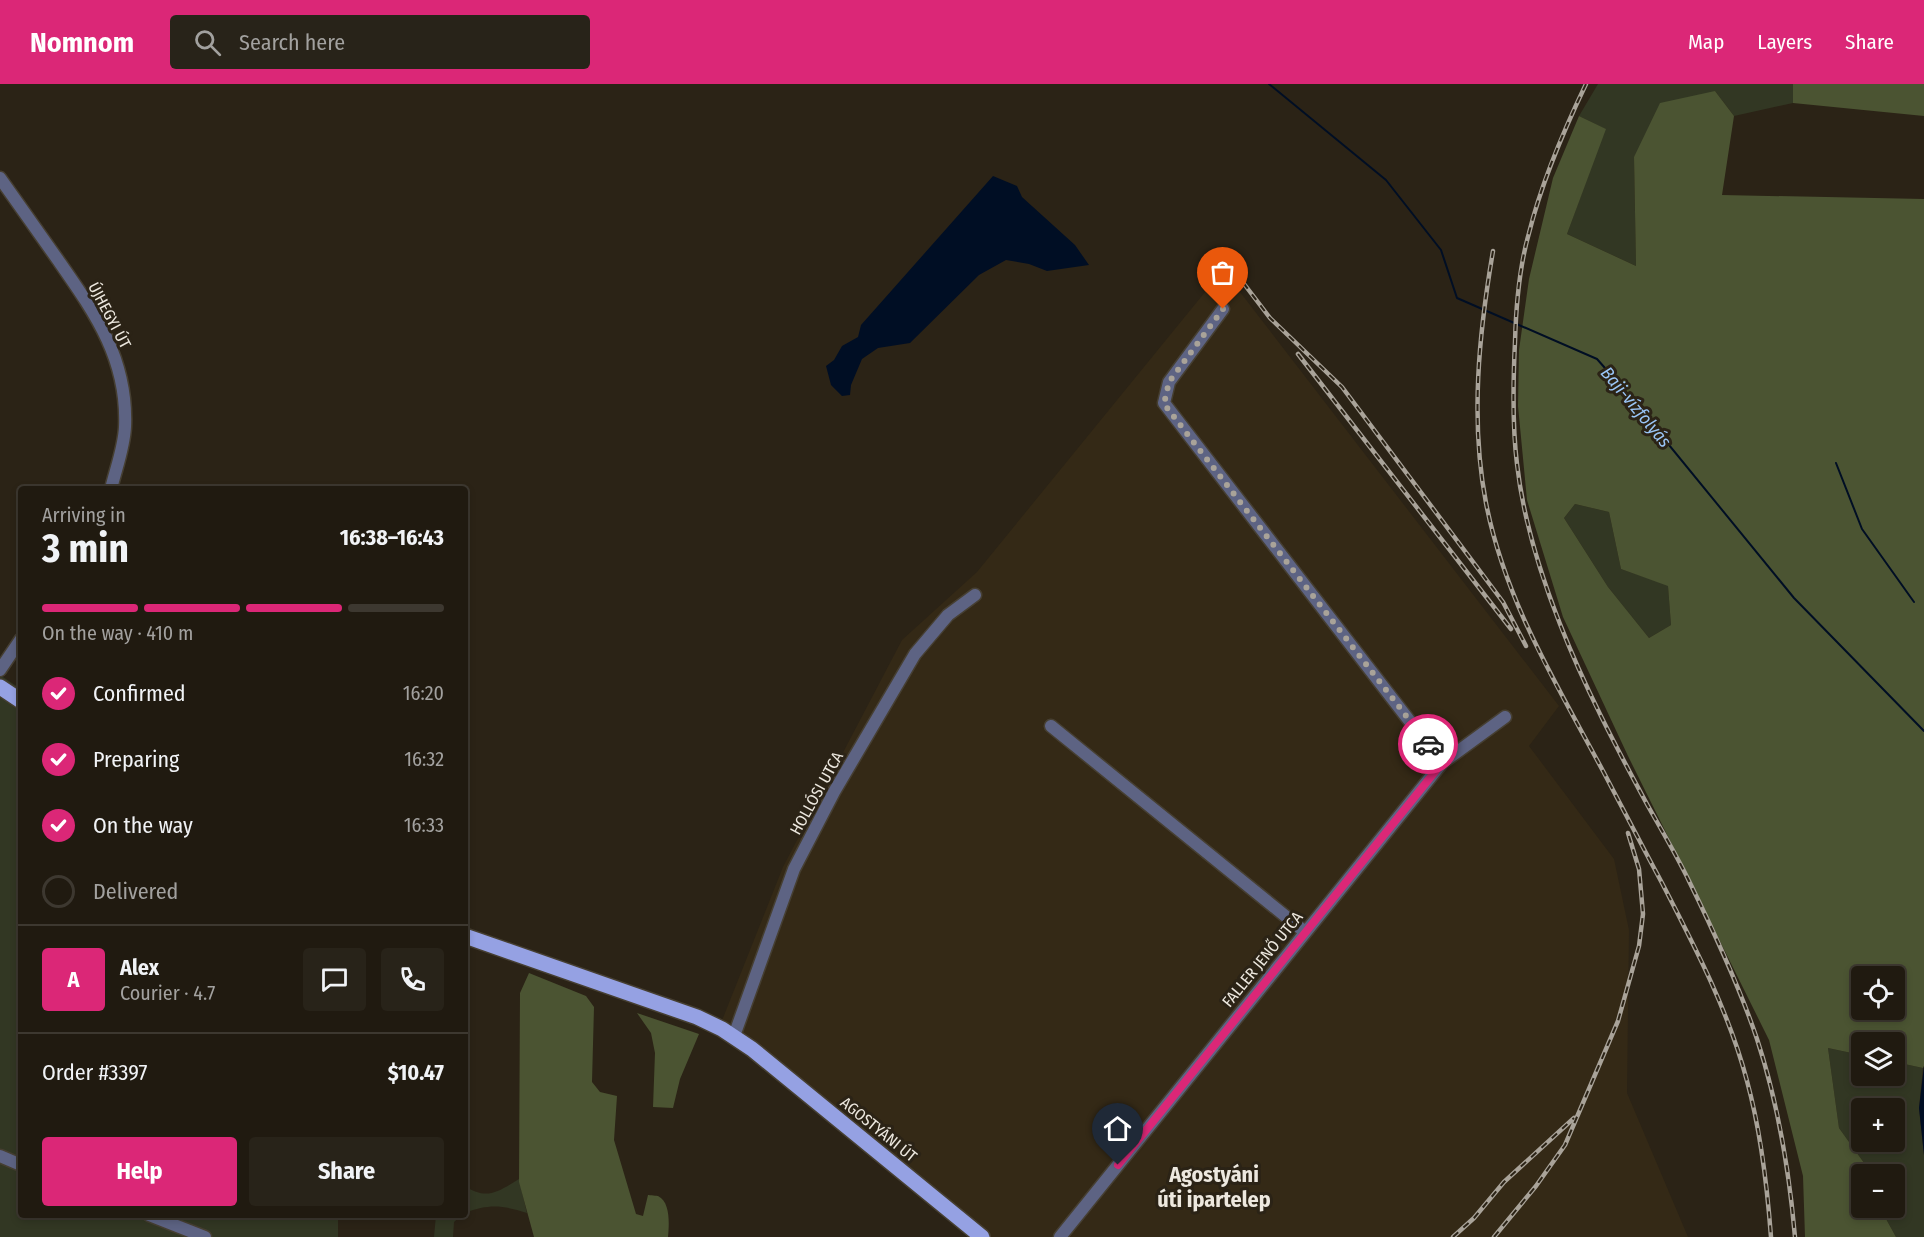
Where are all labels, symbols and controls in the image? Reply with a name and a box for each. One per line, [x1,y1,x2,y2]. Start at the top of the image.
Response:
search box [170,15,590,69]
text: Nomnom [30,26,134,59]
icon: search [191,26,224,59]
text: Search here [239,29,345,56]
text: Map [1688,29,1724,55]
text: Layers [1757,29,1812,55]
text: Share [1845,29,1894,55]
pin [1197,247,1248,309]
icon: bag [1206,256,1239,289]
street label: ÚJHEGYI ÚT [84,279,135,352]
water label: Baji-vízfolyás [1596,362,1676,452]
text: Arriving in [42,503,126,527]
text: 16:38–16:43 [340,524,444,551]
text: 3 min [42,526,129,572]
text: On the way · 410 m [42,621,193,645]
icon: check [42,677,75,710]
text: Confirmed [93,680,186,707]
text: 16:20 [403,681,444,705]
courier [1398,714,1458,774]
icon: car [1412,728,1445,761]
icon: check [42,743,75,776]
text: Preparing [93,746,179,773]
text: 16:32 [404,747,444,771]
street label: HOLLÓSI UTCA [786,748,847,838]
icon: check [42,809,75,842]
text: On the way [93,812,193,839]
text: 16:33 [404,813,444,837]
text: Delivered [93,878,178,905]
street label: FALLER JENŐ UTCA [1217,907,1307,1011]
button: chat [303,948,366,1011]
button: phone [381,948,444,1011]
text: Alex [120,954,159,981]
text: A [68,966,79,993]
map controls [1851,966,1905,1218]
button: locate [1851,966,1905,1020]
text: Courier · 4.7 [120,981,215,1005]
button: layers [1851,1032,1905,1086]
text: Order #3397 [42,1059,148,1086]
text: $10.47 [388,1059,444,1086]
street label: AGOSTYÁNI ÚT [837,1093,921,1166]
button: + [1851,1098,1905,1152]
pin [1092,1103,1143,1165]
icon: home [1101,1112,1134,1145]
button: Help [42,1137,237,1206]
button: Share [249,1137,444,1206]
district label: Agostyáni úti ipartelep [1157,1161,1271,1213]
button: − [1851,1164,1905,1218]

